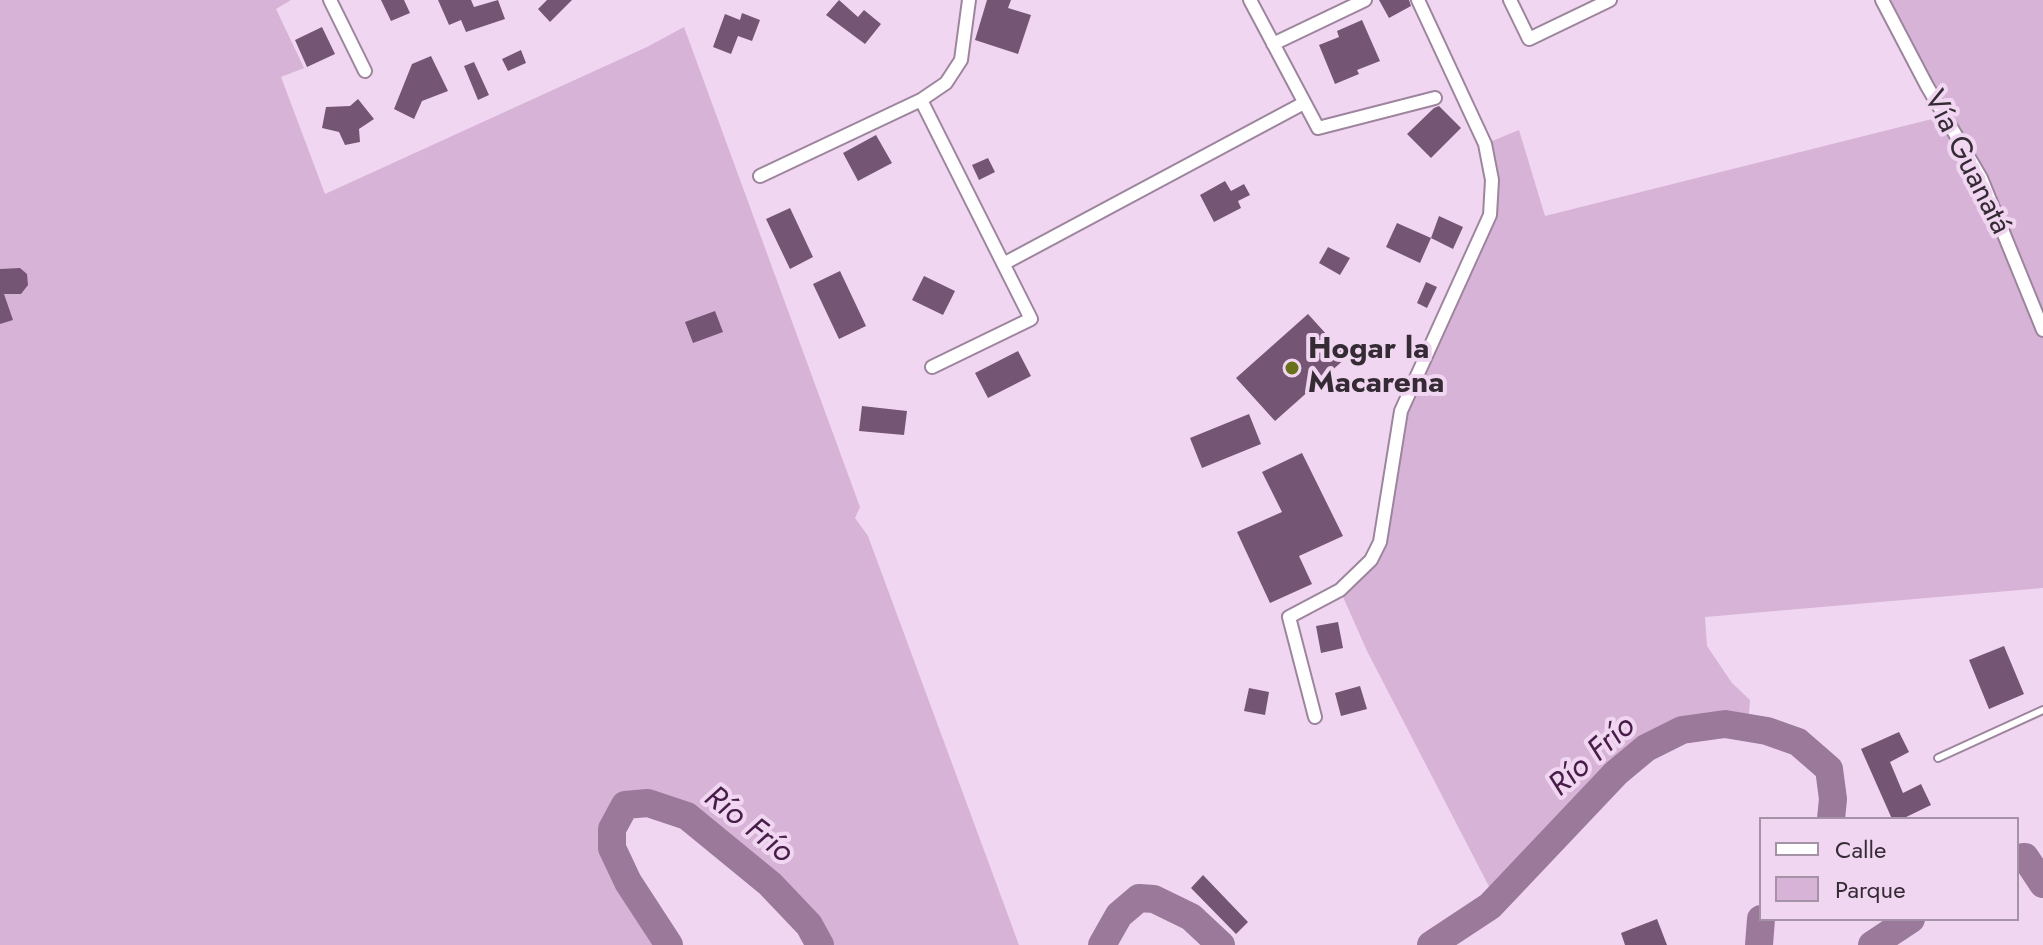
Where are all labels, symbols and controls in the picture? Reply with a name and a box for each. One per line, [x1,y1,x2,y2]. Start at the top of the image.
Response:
street label: Vía Guanatá [1914,85,2018,241]
place label: Hogar la Macarena [1308,333,1444,404]
marker: Hogar la Macarena [1283,359,1301,377]
water label: Río Frío [1542,708,1644,806]
water label: Río Frío [696,779,800,873]
legend [1759,817,2019,921]
text: Calle [1835,832,1886,867]
text: Parque [1835,872,1906,907]

